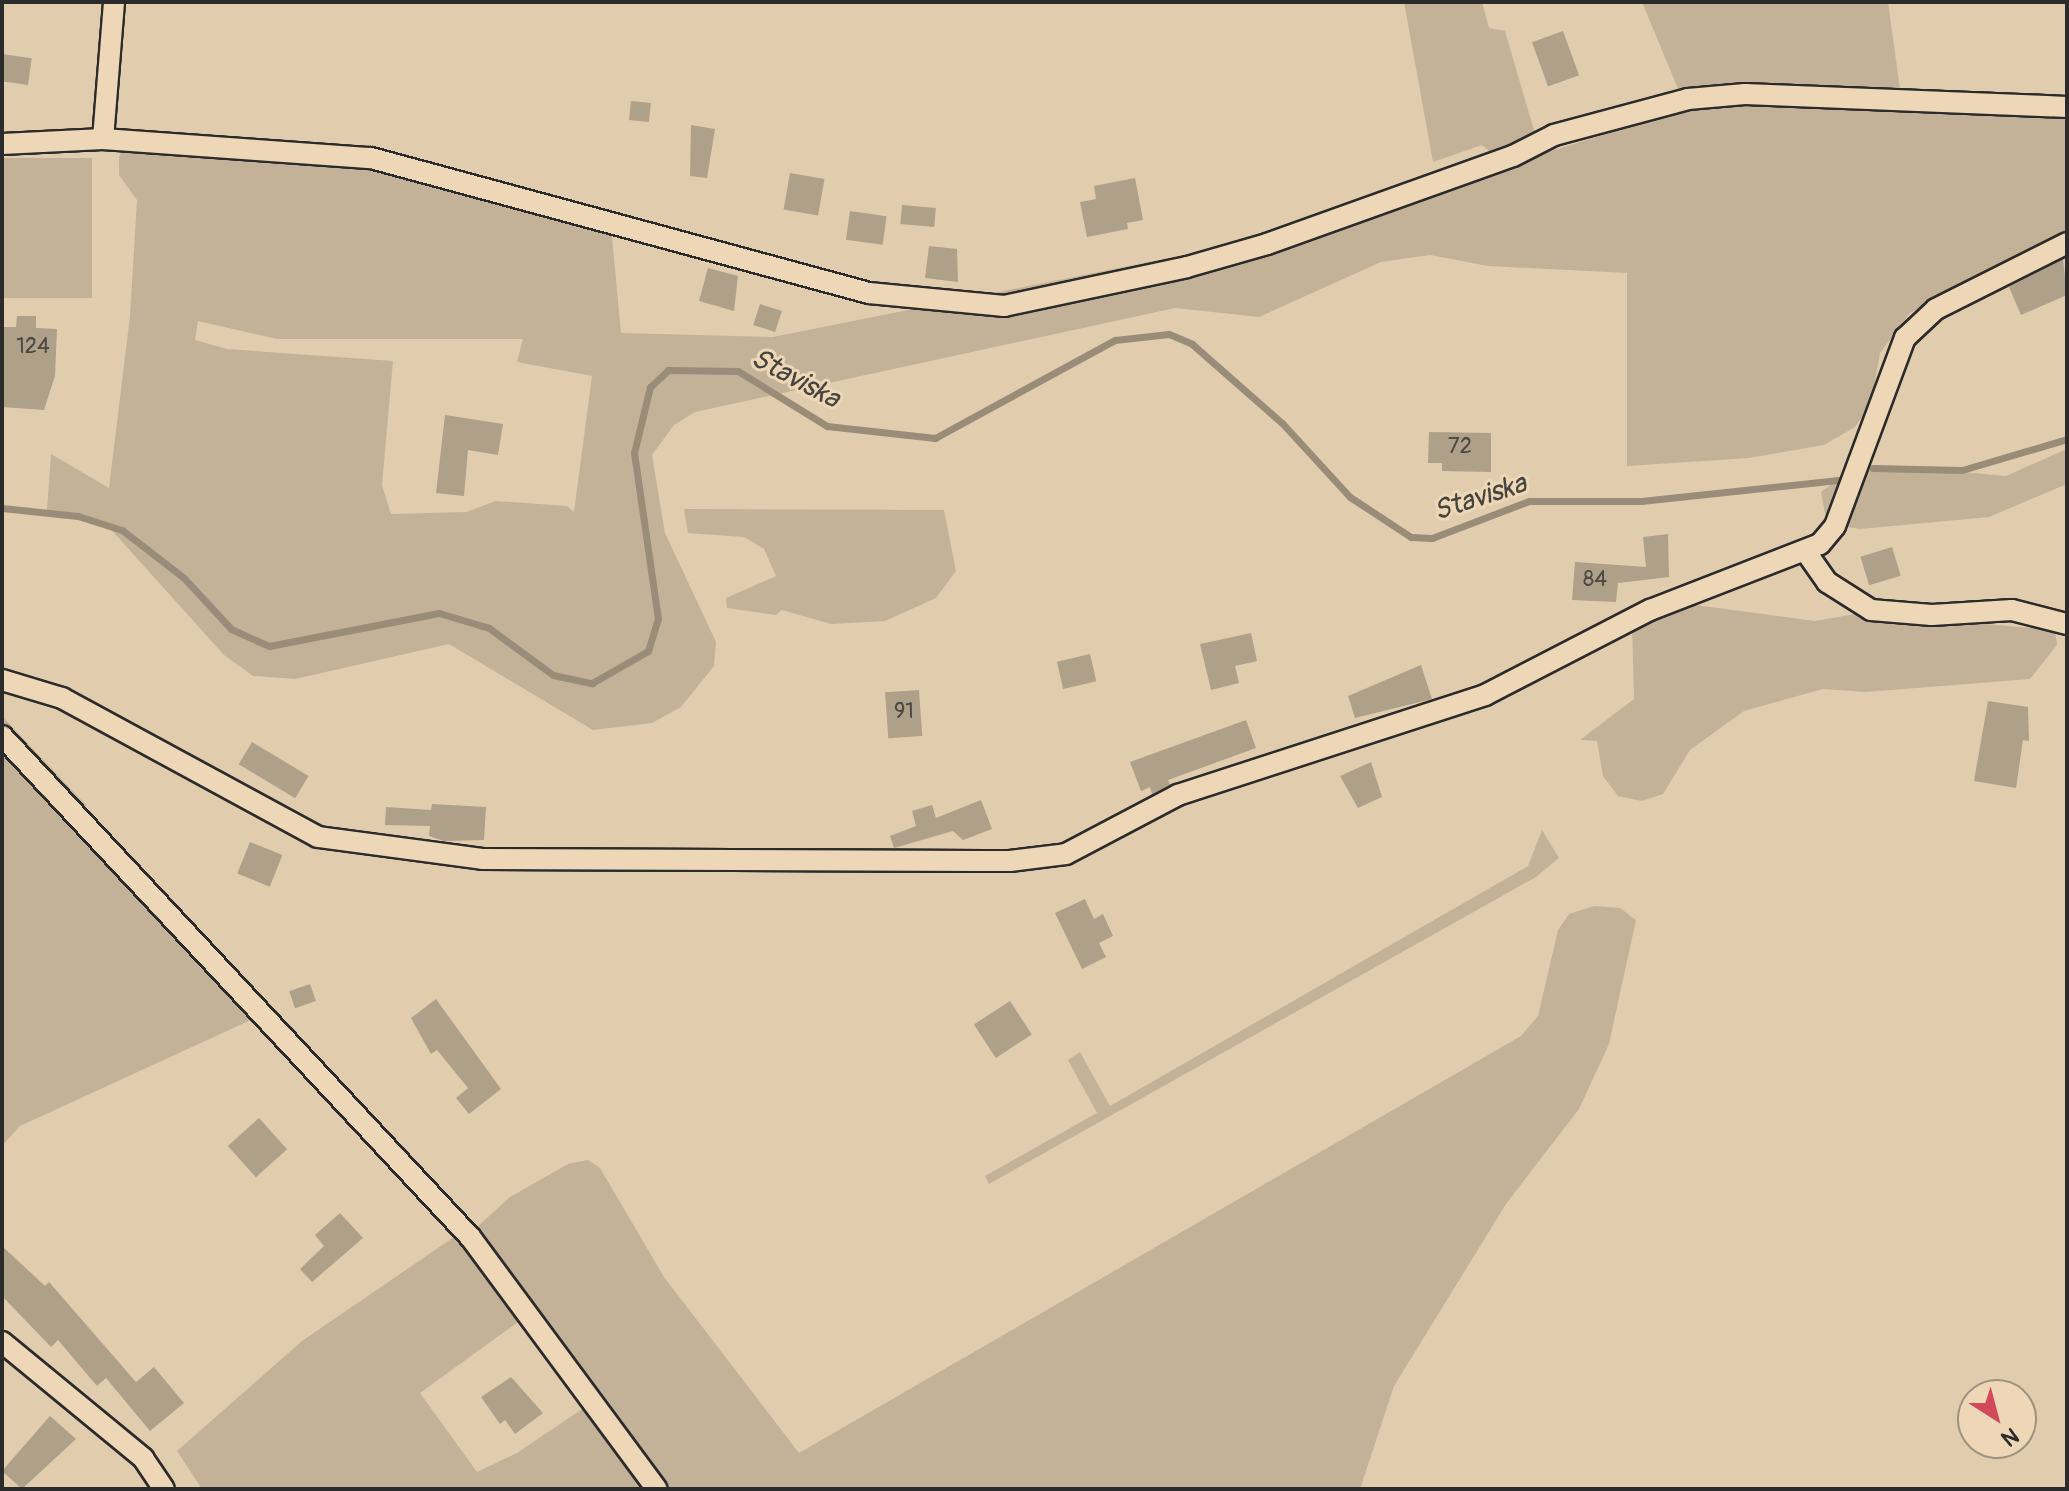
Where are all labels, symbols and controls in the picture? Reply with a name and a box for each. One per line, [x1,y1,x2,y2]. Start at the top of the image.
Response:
house number: 124 [16,334,50,360]
water label: Staviska [745,342,845,416]
house number: 72 [1448,434,1472,460]
water label: Staviska [1429,467,1531,529]
house number: 84 [1583,567,1607,593]
house number: 91 [894,699,914,725]
north arrow [1957,1379,2037,1459]
text: N [1996,1421,2024,1452]

